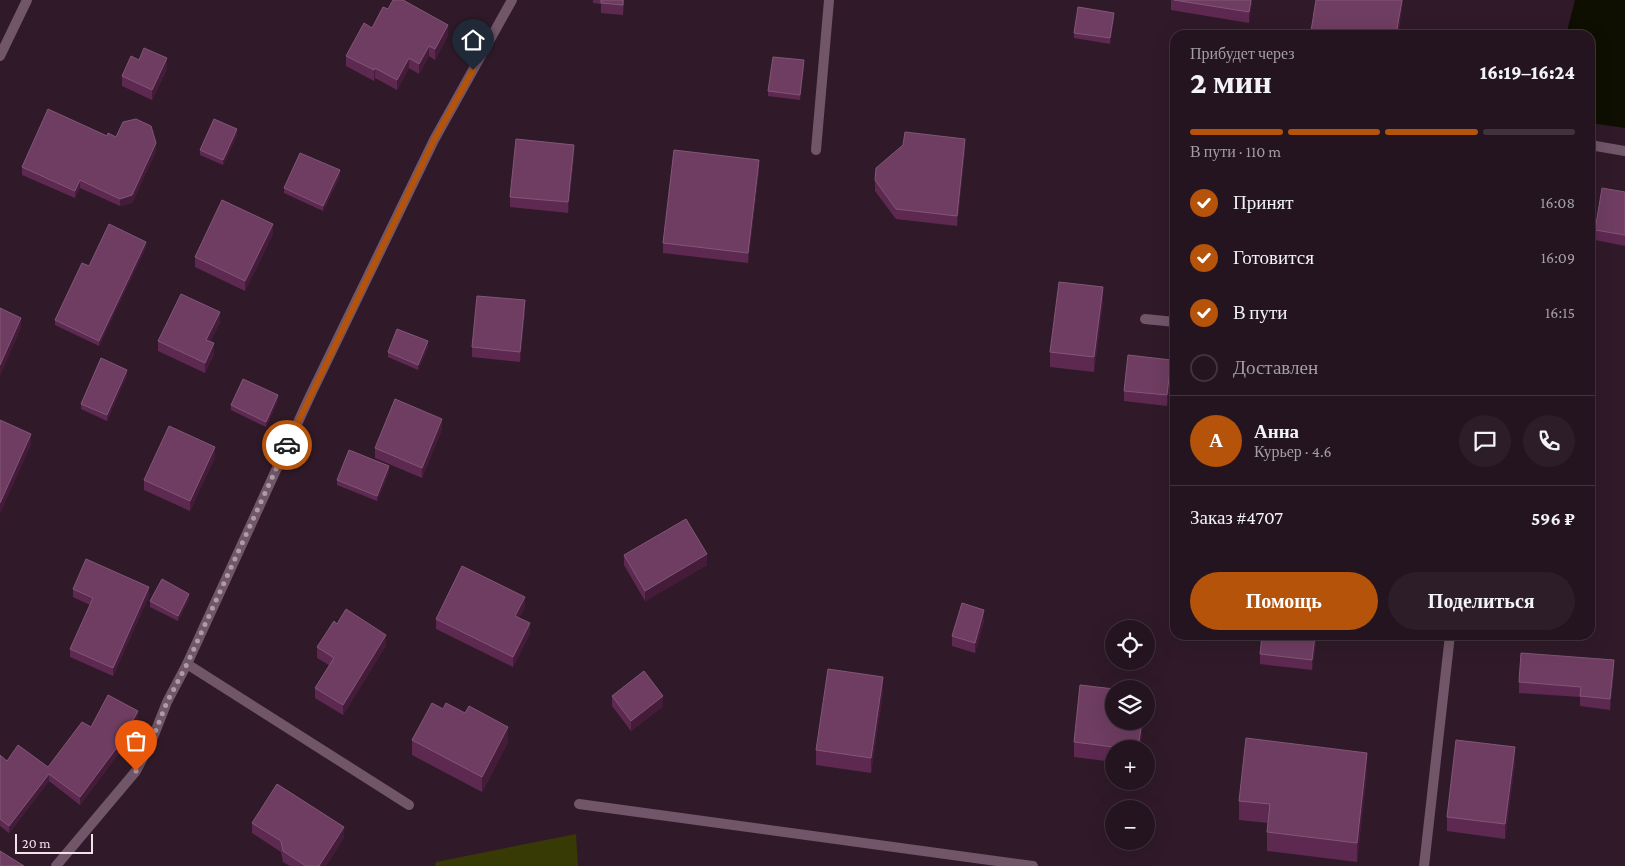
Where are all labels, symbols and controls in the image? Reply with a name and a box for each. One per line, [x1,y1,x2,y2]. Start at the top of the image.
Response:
pin [452,19,494,70]
icon: home [459,26,487,54]
text: Прибудет через [1190,45,1295,62]
text: 16:19–16:24 [1480,62,1575,83]
text: 2 мин [1190,64,1272,100]
text: В пути · 110 m [1190,143,1281,160]
icon: check [1190,189,1218,217]
text: Принят [1233,192,1294,213]
text: 16:08 [1540,194,1575,211]
icon: check [1190,244,1218,272]
text: Готовится [1233,247,1314,268]
text: 16:09 [1541,249,1575,266]
icon: check [1190,299,1218,327]
text: В пути [1233,302,1287,323]
text: 16:15 [1545,304,1575,321]
text: Доставлен [1233,357,1318,378]
button: chat [1459,415,1511,467]
button: phone [1523,415,1575,467]
courier [262,420,312,470]
text: Анна [1254,421,1299,442]
text: А [1209,430,1223,451]
icon: car [273,431,301,459]
text: Курьер · 4.6 [1254,443,1332,460]
text: Заказ #4707 [1190,507,1283,528]
text: 596 ₽ [1531,508,1575,529]
button: Помощь [1190,572,1378,630]
button: Поделиться [1388,572,1575,630]
map controls [1105,620,1155,850]
button: locate [1105,620,1155,670]
button: layers [1105,680,1155,730]
pin [115,720,157,771]
icon: bag [122,727,150,755]
button: + [1105,740,1155,790]
button: − [1105,800,1155,850]
scale bar [15,831,92,854]
text: 20 m [22,835,50,851]

